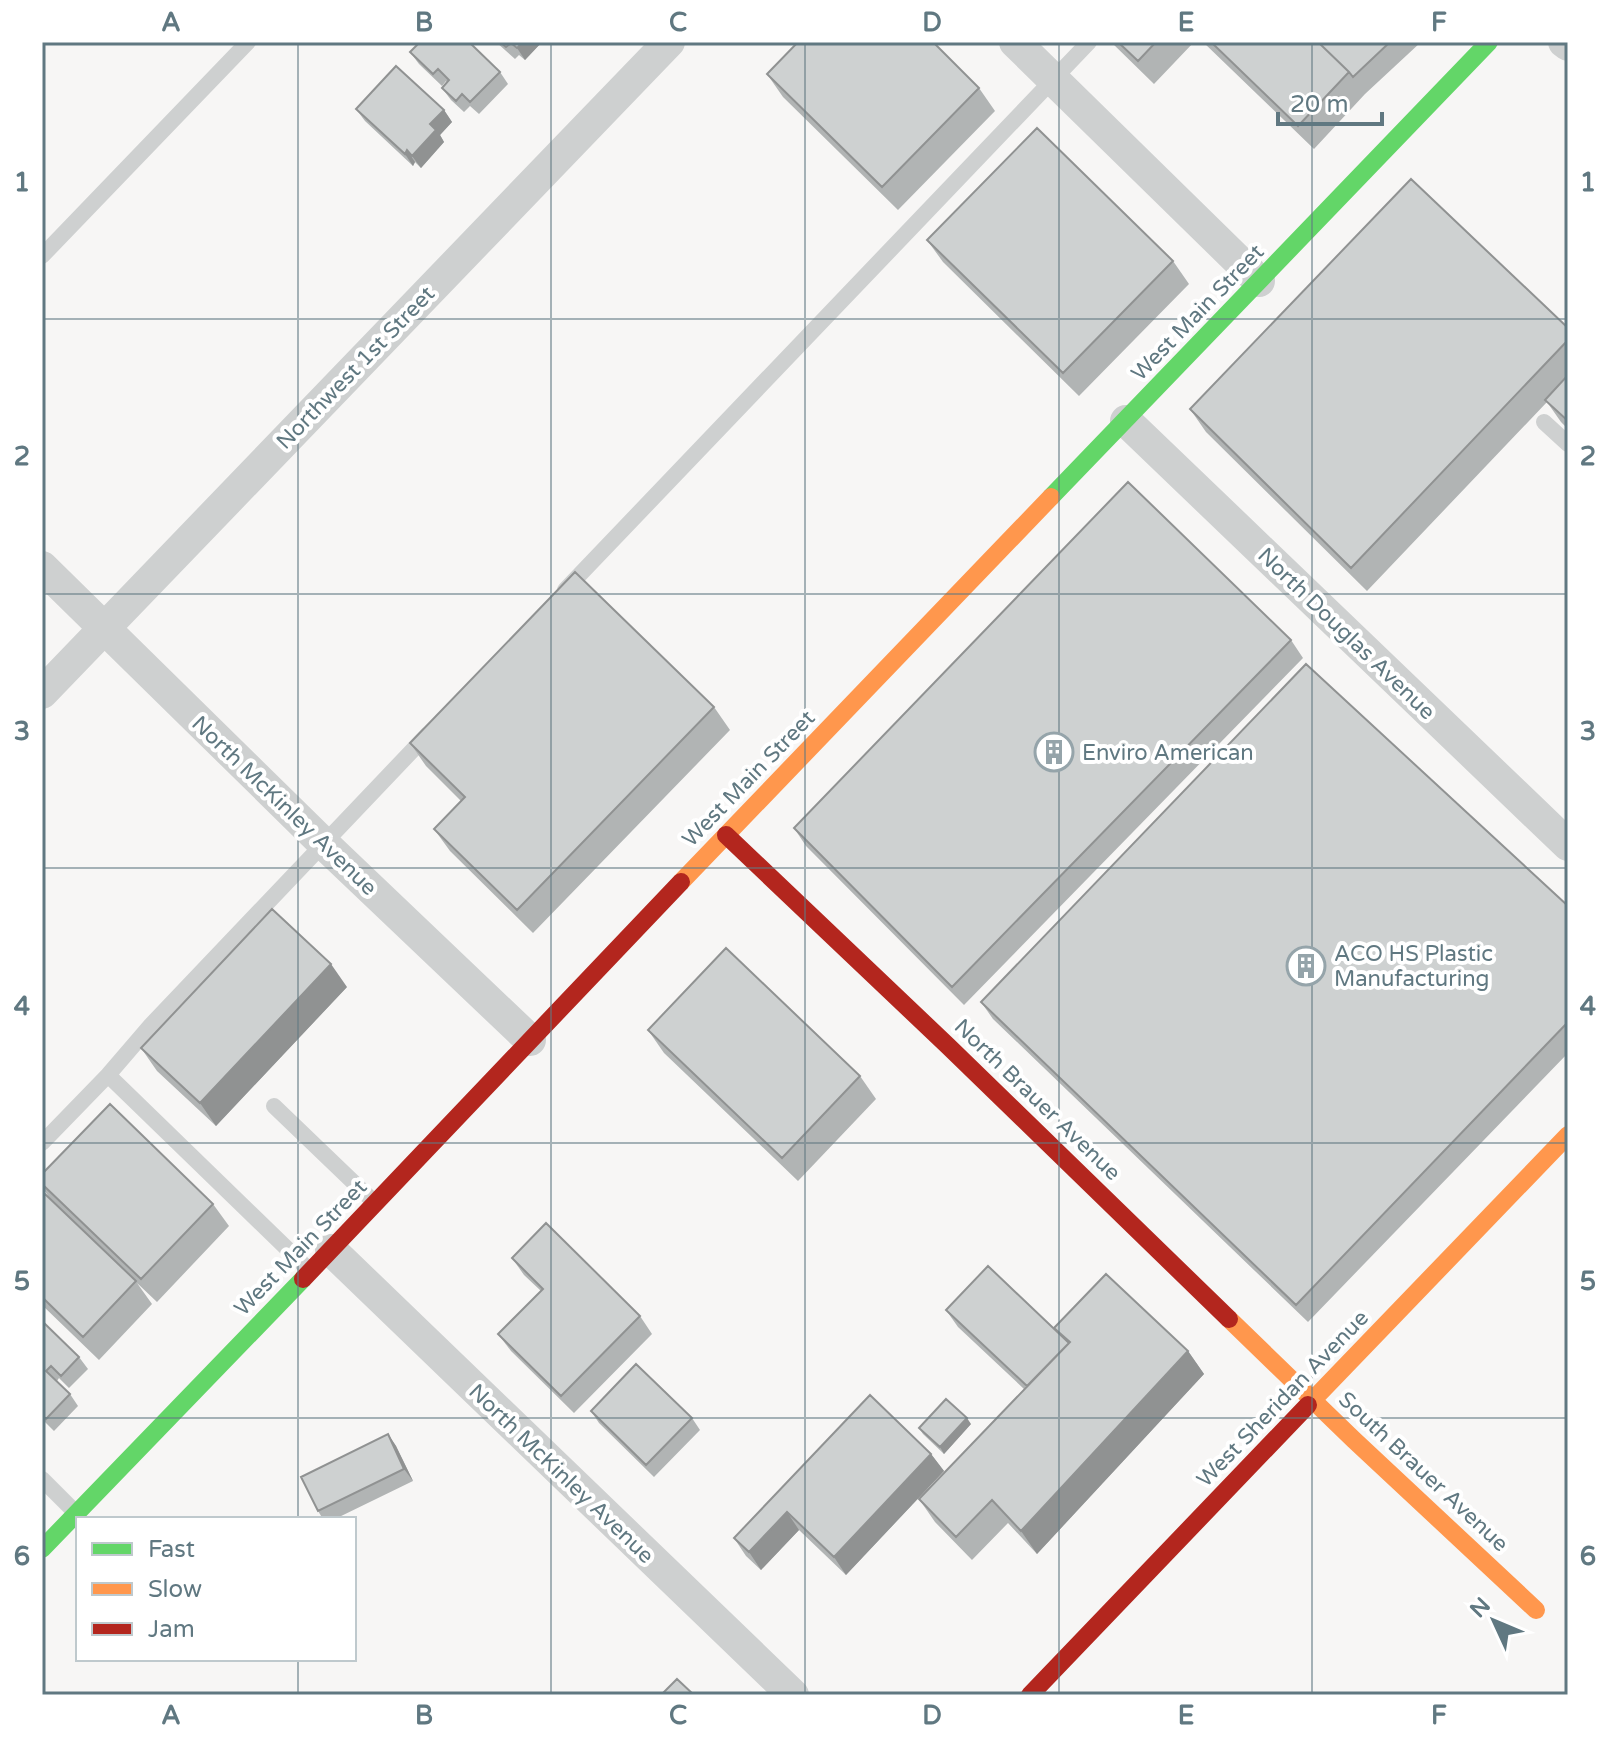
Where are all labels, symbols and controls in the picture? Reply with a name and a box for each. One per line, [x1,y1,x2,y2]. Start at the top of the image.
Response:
text: A [161,7,181,38]
text: B [415,7,433,38]
text: C [669,7,687,38]
text: D [922,7,942,38]
text: E [1178,7,1194,38]
text: F [1431,7,1447,38]
scale bar [1278,76,1382,126]
text: 20 m [1290,90,1348,119]
text: 1 [14,167,30,198]
text: 1 [1580,167,1596,198]
street label: West Main Street [1126,239,1269,386]
street label: Northwest 1st Street [271,281,440,455]
text: 2 [14,441,30,472]
text: 2 [1580,441,1596,472]
street label: North Douglas Avenue [1252,542,1440,725]
street label: West Main Street [677,705,820,852]
street label: North McKinley Avenue [186,711,382,901]
text: 3 [14,716,30,747]
text: 3 [1580,716,1596,747]
building icon: Enviro American [1033,731,1075,773]
place label: Enviro American [1082,740,1254,766]
place label: ACO HS Plastic Manufacturing [1334,941,1493,992]
building icon: ACO HS Plastic Manufacturing [1285,945,1327,987]
text: 4 [14,991,30,1022]
text: 4 [1580,991,1596,1022]
street label: North Brauer Avenue [949,1014,1126,1186]
street label: West Main Street [229,1174,372,1321]
text: 5 [14,1266,30,1297]
text: 5 [1580,1266,1596,1297]
street label: West Sheridan Avenue [1192,1305,1374,1492]
street label: North McKinley Avenue [463,1379,659,1569]
street label: South Brauer Avenue [1333,1386,1514,1557]
legend [76,1517,356,1661]
text: Fast [148,1535,195,1564]
text: 6 [14,1541,30,1572]
text: 6 [1580,1541,1596,1572]
text: Slow [148,1575,202,1604]
north arrow [1454,1581,1534,1661]
text: N [1465,1592,1496,1623]
text: Jam [148,1615,195,1644]
text: A [161,1700,181,1731]
text: B [415,1700,433,1731]
text: C [669,1700,687,1731]
text: D [922,1700,942,1731]
text: E [1178,1700,1194,1731]
text: F [1431,1700,1447,1731]

